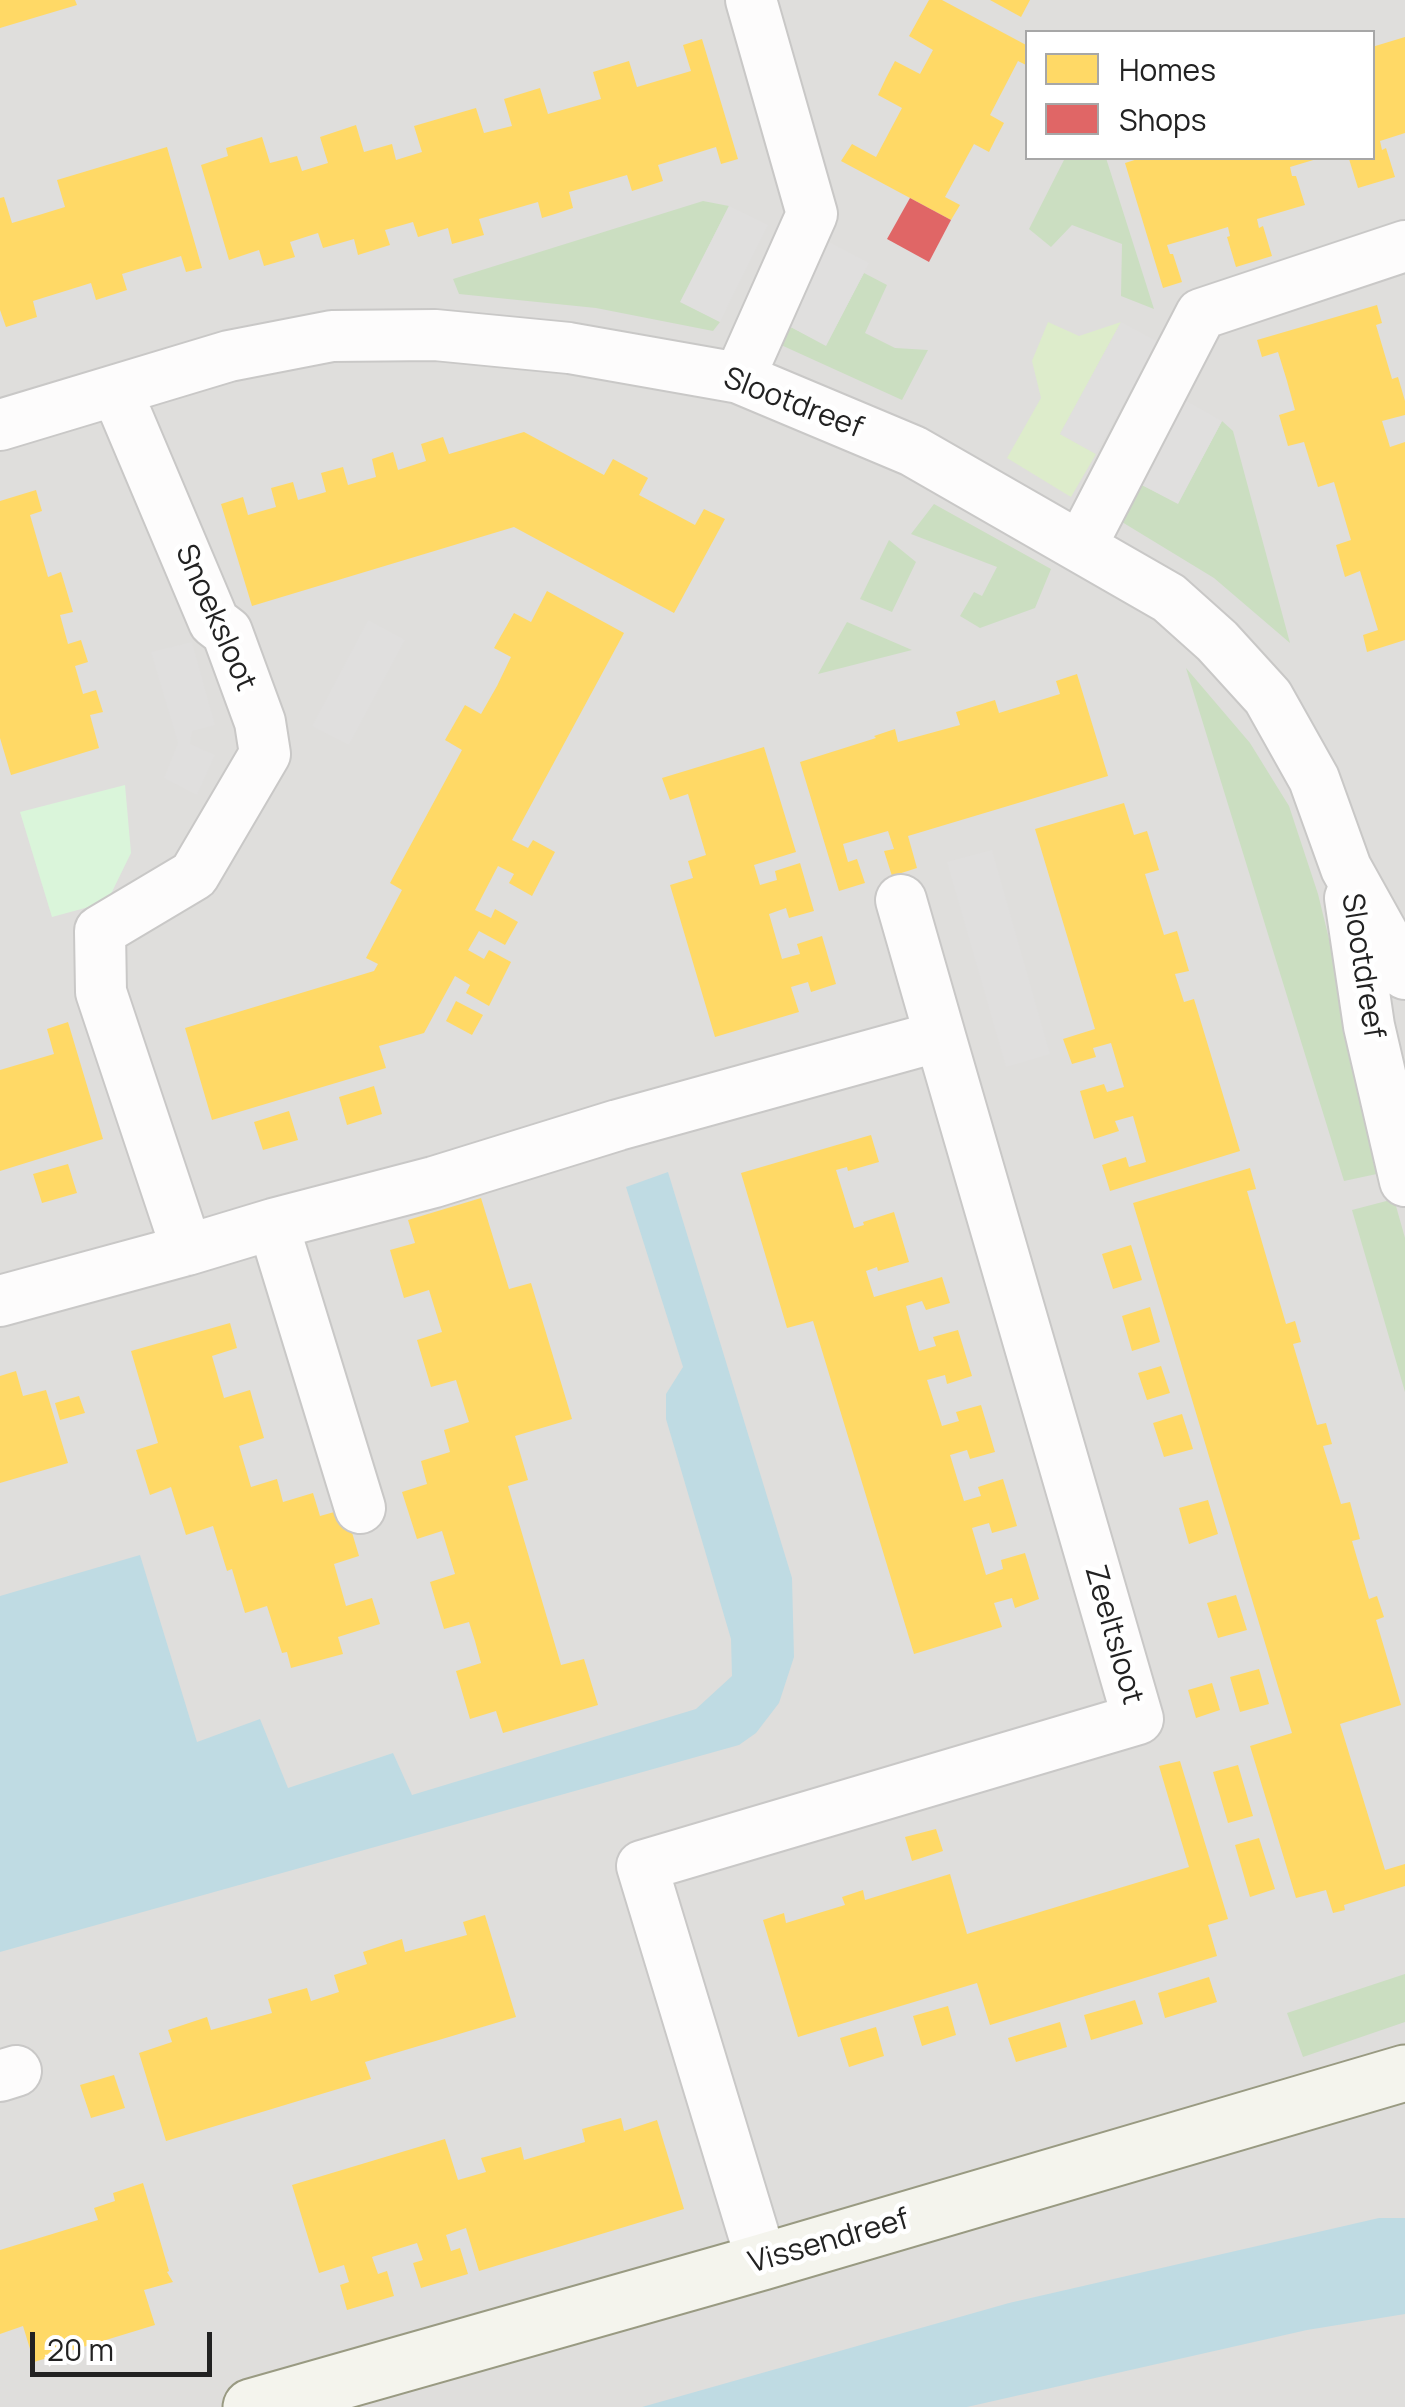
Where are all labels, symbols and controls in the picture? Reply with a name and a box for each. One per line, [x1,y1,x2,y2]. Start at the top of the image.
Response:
legend [1025,30,1375,160]
text: Homes [1119,49,1216,90]
text: Shops [1119,99,1206,140]
street label: Slootdreef [718,361,868,447]
street label: Snoeksloot [167,539,263,697]
street label: Slootdreef [1333,891,1391,1041]
street label: Zeeltsloot [1076,1561,1150,1709]
street label: Vissendreef [745,2202,913,2282]
scale bar [35,2312,218,2374]
text: 20 m [47,2329,114,2370]

